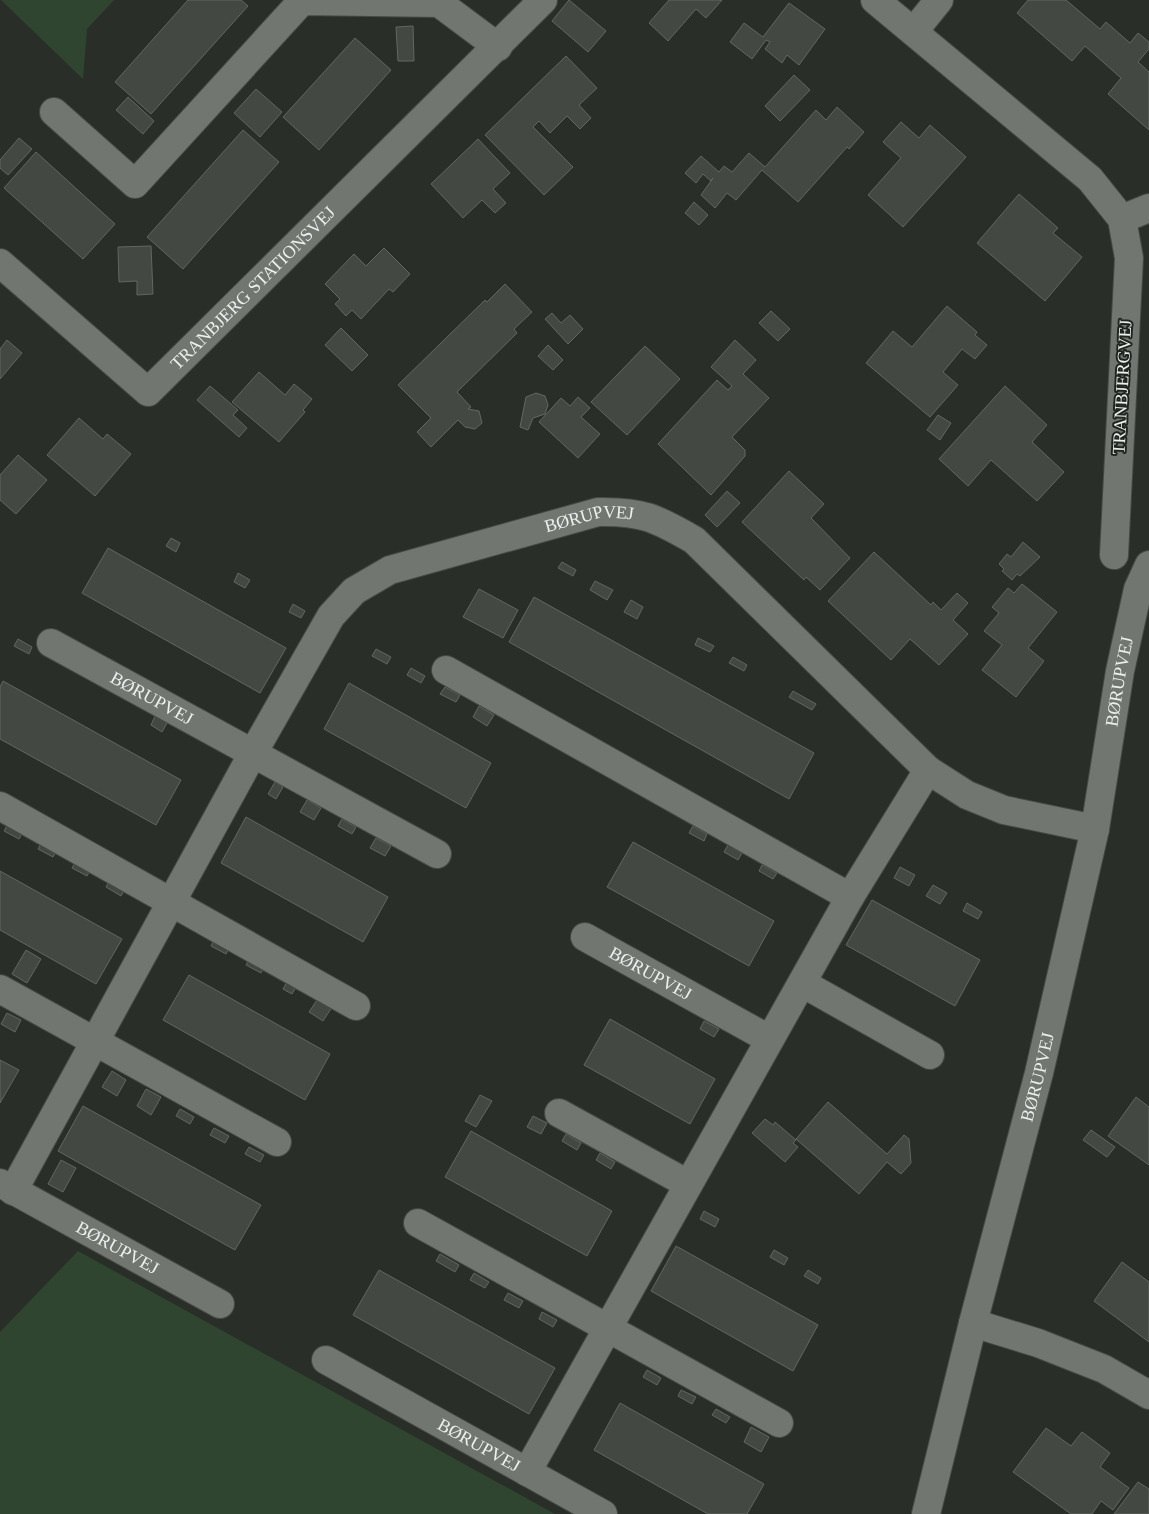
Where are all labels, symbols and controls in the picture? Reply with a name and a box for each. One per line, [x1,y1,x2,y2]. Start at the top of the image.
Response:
street label: TRANBJERG STATIONSVEJ [167,202,339,374]
street label: TRANBJERGVEJ [1108,319,1136,455]
street label: BØRUPVEJ [542,501,635,536]
street label: BØRUPVEJ [1101,635,1137,728]
street label: BØRUPVEJ [107,668,197,729]
street label: BØRUPVEJ [606,943,695,1004]
street label: BØRUPVEJ [1017,1031,1058,1124]
street label: BØRUPVEJ [73,1217,162,1278]
street label: BØRUPVEJ [434,1414,524,1476]

